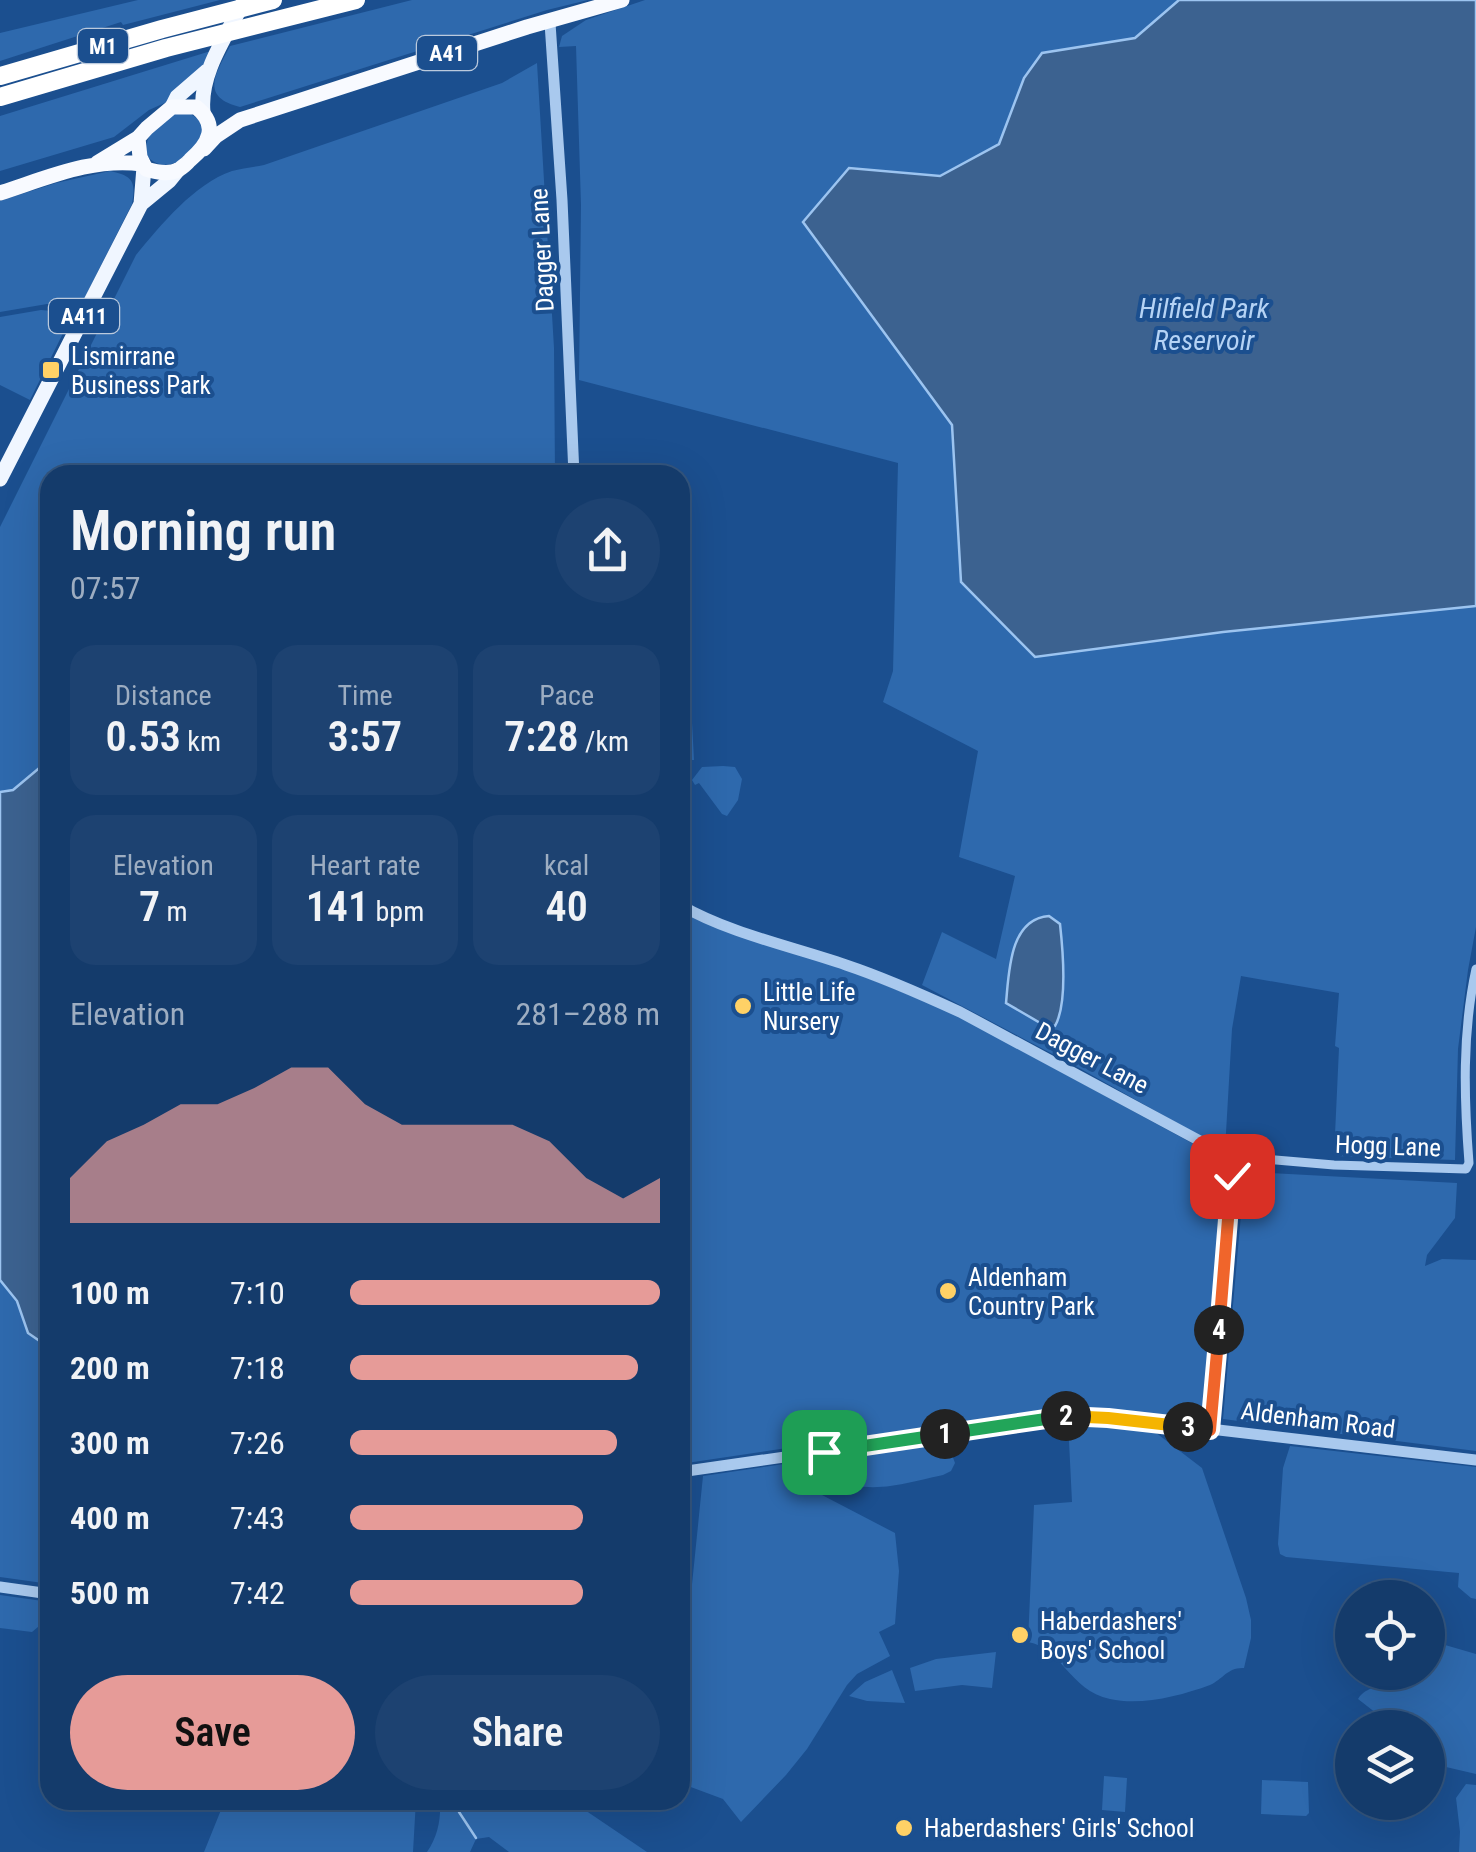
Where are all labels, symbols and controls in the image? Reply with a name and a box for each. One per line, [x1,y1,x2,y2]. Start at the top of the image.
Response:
road number: M1 [78,29,128,63]
road number: A41 [417,36,477,70]
street label: Dagger Lane [524,187,560,313]
water label: Hilfield Park Reservoir [1139,292,1270,357]
road number: A411 [49,299,119,333]
place label: Lismirrane Business Park [71,342,212,400]
marker: Lismirrane Business Park [40,359,62,381]
button: share [555,498,660,603]
text: Morning run [70,499,336,563]
text: 07:57 [70,569,141,607]
text: Distance [115,679,212,712]
text: Time [337,679,393,712]
text: Pace [539,679,594,712]
text: 0.53 [106,712,181,761]
text: 3:57 [328,712,402,761]
text: 7:28 [504,712,579,761]
text: km [181,725,221,758]
text: /km [579,725,629,758]
text: Elevation [113,849,214,882]
text: Heart rate [310,849,420,882]
text: kcal [544,849,589,882]
text: 7 [139,882,160,931]
text: 141 [306,882,369,931]
text: 40 [546,882,588,931]
text: m [160,895,188,928]
text: bpm [369,895,424,928]
place label: Little Life Nursery [763,978,856,1036]
text: Elevation [70,995,185,1033]
text: 281–288 m [515,995,660,1033]
marker: Little Life Nursery [732,995,754,1017]
street label: Dagger Lane [1031,1016,1153,1100]
street label: Hogg Lane [1334,1130,1442,1162]
pin [1190,1134,1275,1219]
icon: check [1205,1149,1260,1204]
place label: Aldenham Country Park [968,1263,1096,1321]
text: 100 m [70,1274,150,1312]
text: 7:10 [230,1274,285,1312]
marker: Aldenham Country Park [937,1280,959,1302]
pin: 4 [1194,1305,1244,1355]
text: 4 [1212,1313,1226,1346]
text: 200 m [70,1349,150,1387]
text: 7:18 [230,1349,285,1387]
pin: 2 [1041,1391,1091,1441]
street label: Aldenham Road [1239,1396,1397,1444]
text: 2 [1059,1399,1073,1432]
pin: 3 [1163,1402,1213,1452]
pin: 1 [920,1409,970,1459]
pin [782,1410,867,1495]
text: 3 [1181,1410,1195,1443]
text: 1 [938,1417,952,1450]
text: 300 m [70,1424,150,1462]
text: 7:26 [230,1424,285,1462]
icon: arrive [797,1425,852,1480]
text: 400 m [70,1499,150,1537]
text: 7:43 [230,1499,285,1537]
text: 500 m [70,1574,150,1612]
text: 7:42 [230,1574,285,1612]
map controls [1335,1580,1445,1820]
button: locate [1335,1580,1445,1690]
place label: Haberdashers' Boys' School [1040,1607,1182,1665]
marker: Haberdashers' Boys' School [1009,1624,1031,1646]
button: Save [70,1675,355,1790]
button: Share [375,1675,660,1790]
button: layers [1335,1710,1445,1820]
place label: Haberdashers' Girls' School [924,1814,1194,1843]
marker: Haberdashers' Girls' School [893,1817,915,1839]

